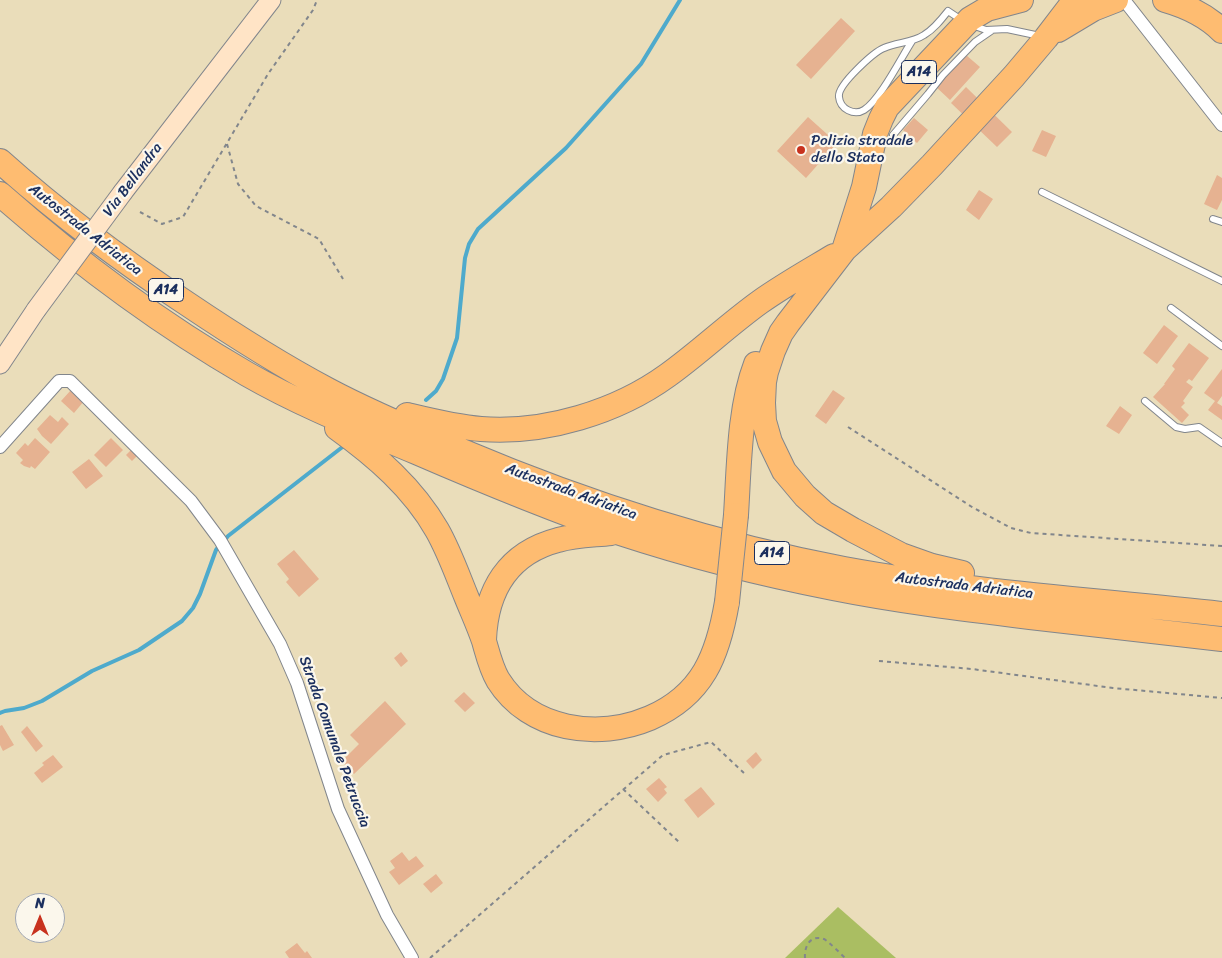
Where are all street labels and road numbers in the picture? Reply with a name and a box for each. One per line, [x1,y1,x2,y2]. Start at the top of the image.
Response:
road number: A14 [902,61,936,84]
street label: Via Bellandra [99,140,167,220]
street label: Autostrada Adriatica [25,180,145,280]
road number: A14 [148,278,184,302]
street label: Autostrada Adriatica [503,460,639,524]
road number: A14 [754,542,790,564]
street label: Autostrada Adriatica [894,569,1034,603]
street label: Strada Comunale Petruccia [295,654,373,830]

